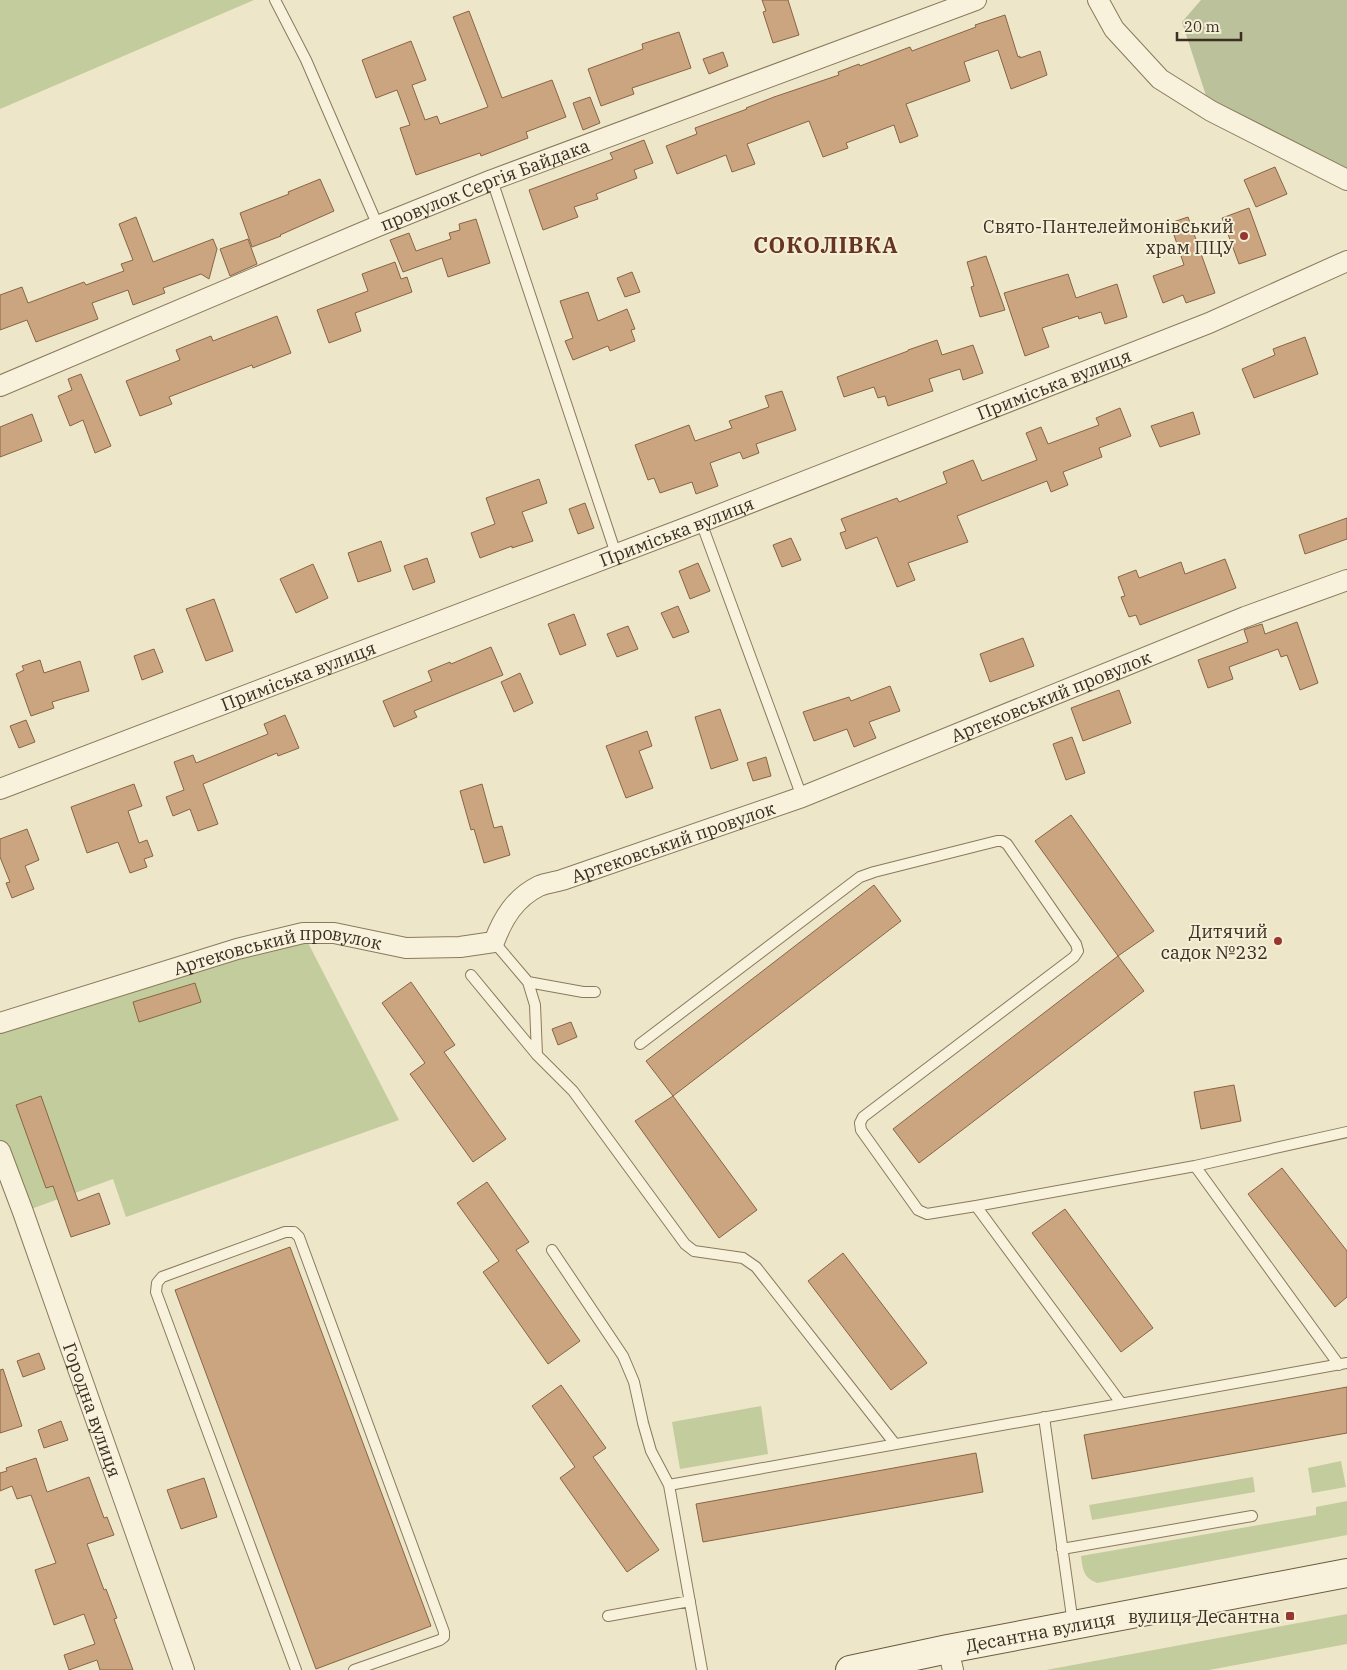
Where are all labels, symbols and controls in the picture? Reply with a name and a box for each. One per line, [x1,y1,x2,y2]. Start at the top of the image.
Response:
scale bar [1177,10,1241,42]
text: 20 m [1184,17,1220,36]
street label: провулок Сергія Байдака [377,133,593,236]
place label: Свято-Пантелеймонівський храм ПЦУ [983,215,1234,259]
district label: СОКОЛІВКА [753,230,899,259]
marker: Свято-Пантелеймонівський храм ПЦУ [1238,230,1250,242]
street label: Приміська вулиця [973,343,1134,424]
street label: Приміська вулиця [596,491,757,571]
street label: Приміська вулиця [217,636,379,715]
street label: Артековський провулок [947,645,1155,747]
street label: Артековський провулок [568,796,778,887]
place label: Дитячий садок №232 [1161,920,1268,964]
street label: Артековський провулок [170,921,385,980]
marker: Дитячий садок №232 [1272,935,1284,947]
street label: Городна вулиця [58,1339,127,1480]
place label: вулиця Десантна [1128,1605,1280,1628]
street label: Десантна вулиця [963,1606,1117,1657]
marker: вулиця Десантна [1284,1610,1296,1622]

